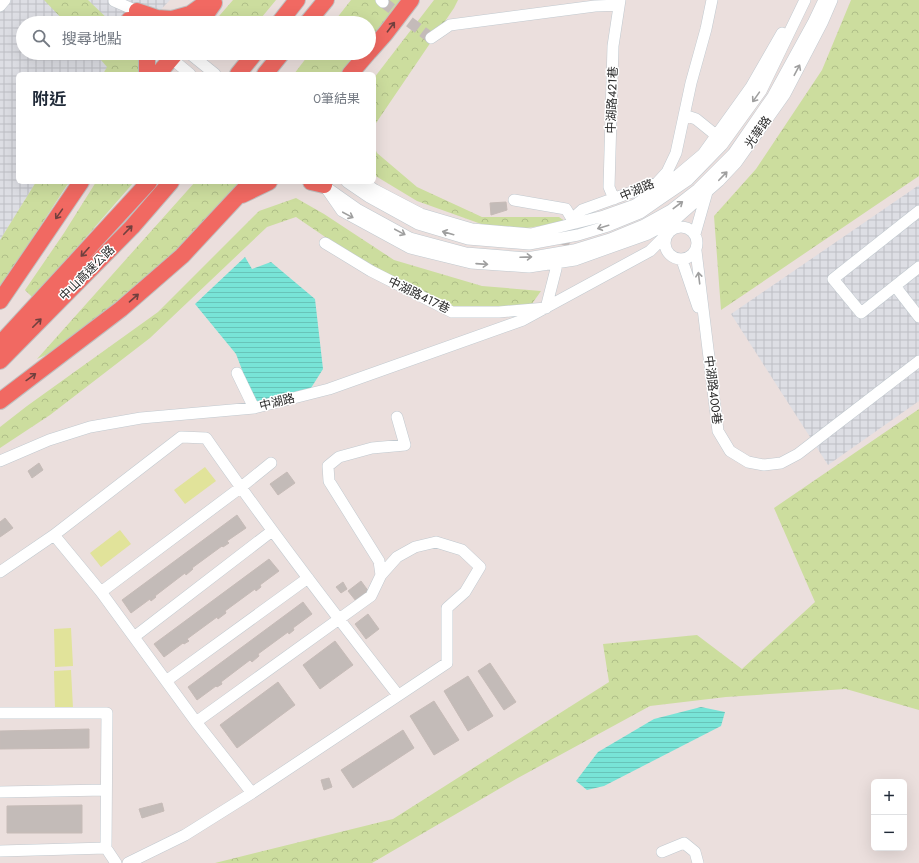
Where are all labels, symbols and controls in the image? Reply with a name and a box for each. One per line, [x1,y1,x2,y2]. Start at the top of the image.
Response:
search box [16,16,376,60]
one-way arrow [386,21,395,32]
icon: search [30,27,52,49]
text: 搜尋地點 [62,28,122,50]
one-way arrow [794,64,801,76]
street label: 中湖路421巷 [602,66,622,134]
text: 附近 [32,87,66,111]
text: 0筆結果 [313,89,360,108]
one-way arrow [752,92,760,103]
street label: 光華路 [740,112,776,152]
one-way arrow [718,171,728,181]
street label: 中湖路 [617,175,657,205]
one-way arrow [672,201,683,209]
one-way arrow [55,208,63,219]
one-way arrow [342,211,354,219]
one-way arrow [597,224,610,231]
one-way arrow [124,225,133,235]
one-way arrow [394,229,406,237]
one-way arrow [442,229,455,236]
street label: 中山高速公路 [55,241,119,305]
one-way arrow [80,247,90,257]
one-way arrow [520,253,533,261]
one-way arrow [475,261,488,268]
street label: 中湖路417巷 [385,272,453,318]
one-way arrow [695,272,703,285]
one-way arrow [129,293,139,302]
one-way arrow [32,318,42,328]
street label: 中湖路400巷 [700,354,726,426]
one-way arrow [26,373,37,382]
street label: 中湖路 [257,389,297,415]
map controls [871,779,907,851]
button: + [871,779,907,815]
button: − [871,815,907,851]

